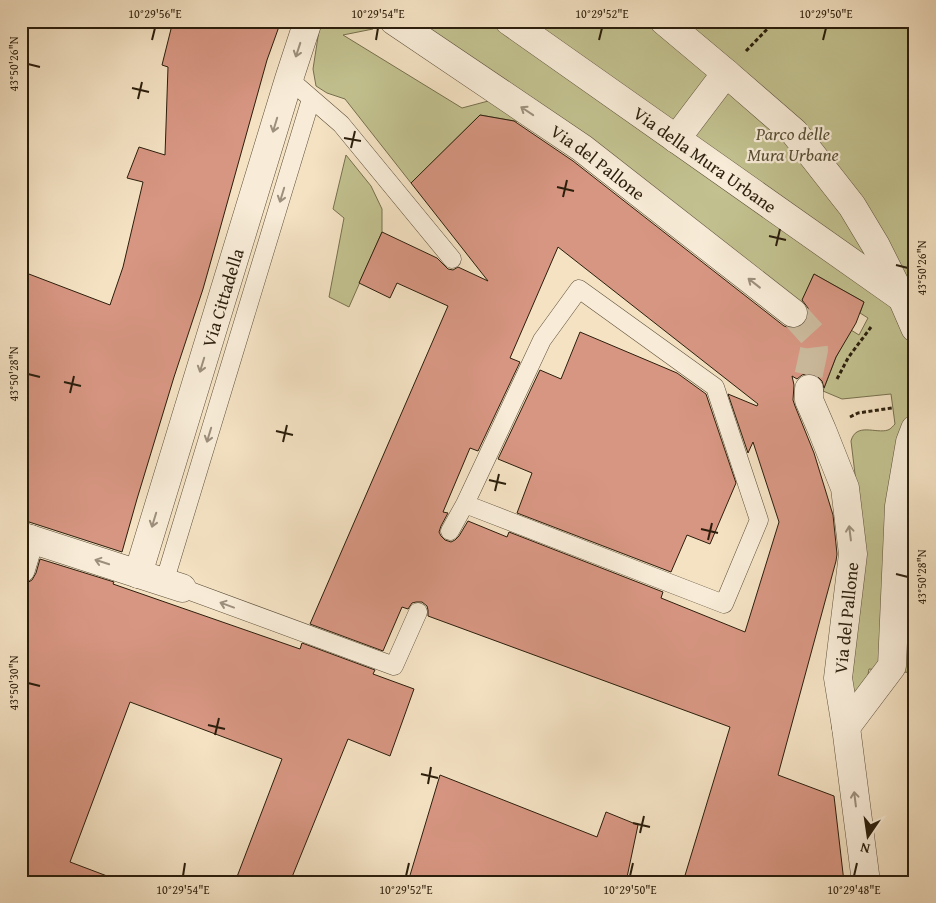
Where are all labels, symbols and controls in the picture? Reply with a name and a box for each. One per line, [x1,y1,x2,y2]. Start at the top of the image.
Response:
text: 10°29'56"E [128,5,182,22]
text: 10°29'54"E [351,5,405,22]
text: 10°29'52"E [575,5,629,22]
text: 10°29'50"E [799,5,853,22]
text: 43°50'26"N [5,36,22,92]
one-way arrow [293,42,303,58]
street label: Via della Mura Urbane [628,99,782,219]
one-way arrow [521,106,535,116]
one-way arrow [269,117,279,133]
street label: Via del Pallone [545,117,651,206]
park label: Parco delle Mura Urbane [747,120,839,168]
one-way arrow [276,187,286,203]
text: 43°50'26"N [913,240,930,296]
street label: Via Cittadella [195,244,250,350]
one-way arrow [748,278,761,289]
text: 43°50'28"N [5,346,22,402]
one-way arrow [196,356,206,372]
one-way arrow [204,426,214,442]
one-way arrow [149,512,159,528]
one-way arrow [845,526,855,542]
text: 43°50'28"N [913,549,930,605]
one-way arrow [95,557,111,567]
street label: Via del Pallone [827,561,865,675]
one-way arrow [220,600,236,610]
text: 43°50'30"N [5,655,22,711]
one-way arrow [850,791,860,807]
north arrow [844,810,894,860]
text: N [858,838,872,859]
text: 10°29'54"E [156,881,210,898]
text: 10°29'52"E [379,881,433,898]
text: 10°29'50"E [603,881,657,898]
text: 10°29'48"E [827,881,881,898]

